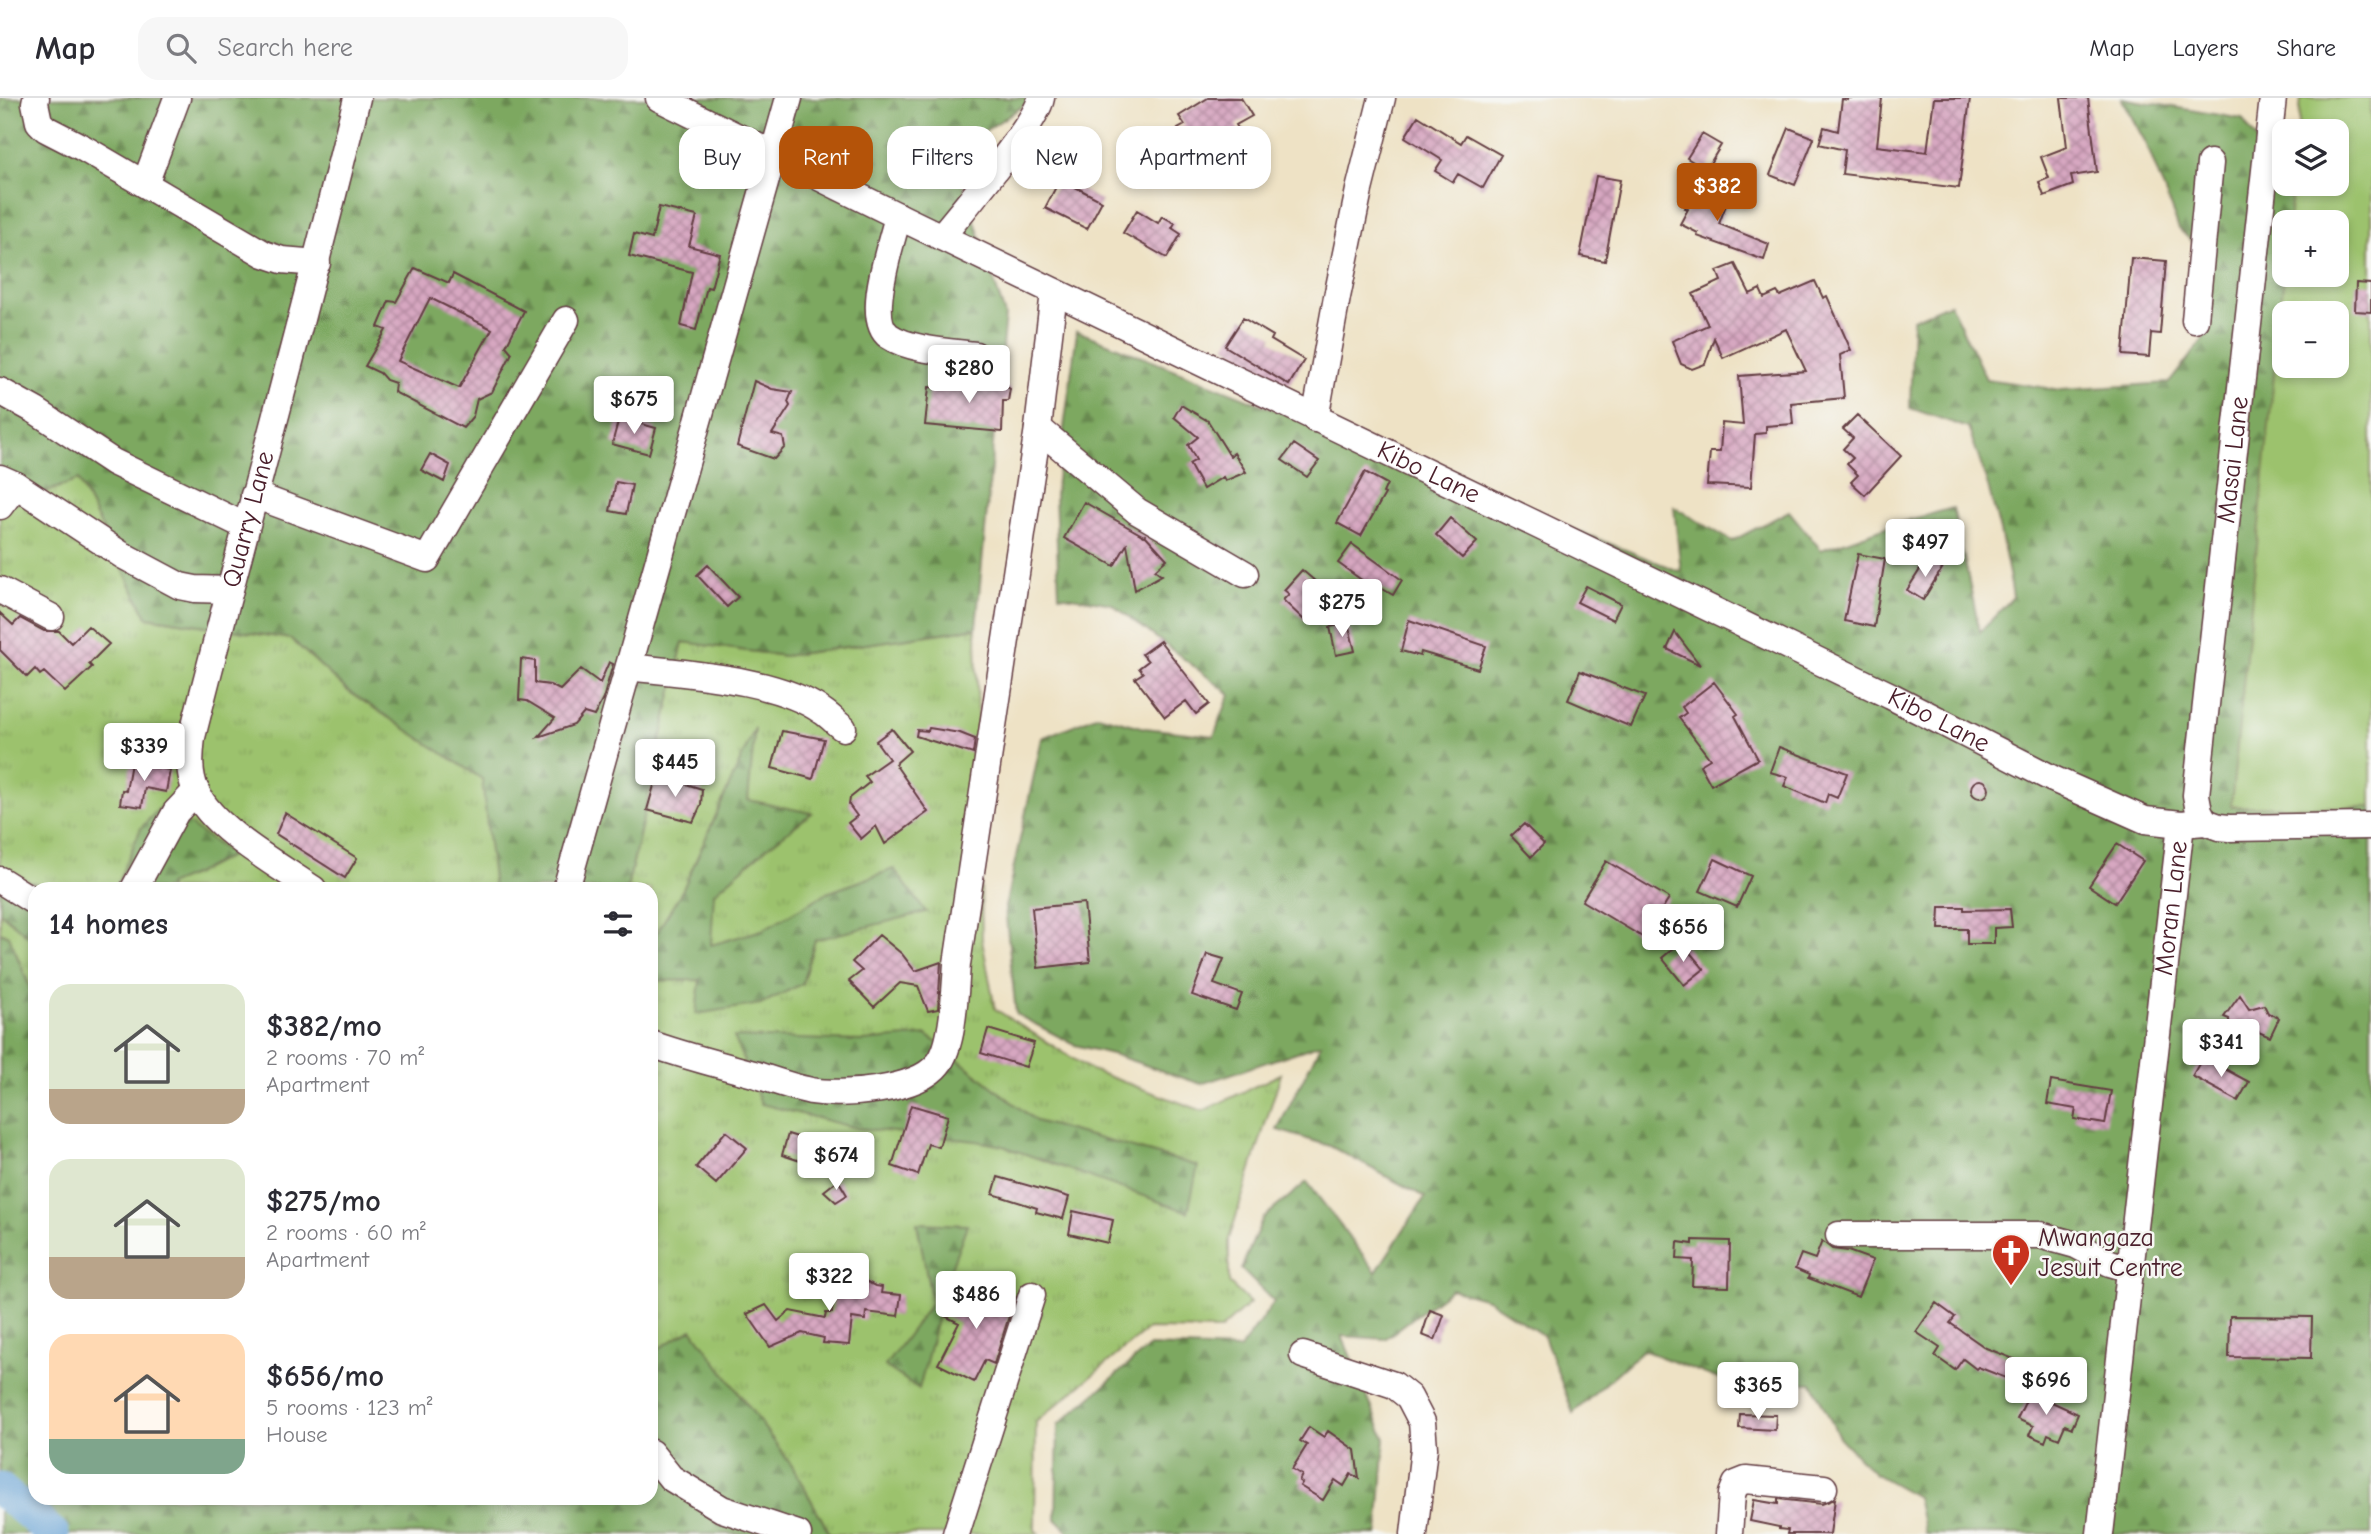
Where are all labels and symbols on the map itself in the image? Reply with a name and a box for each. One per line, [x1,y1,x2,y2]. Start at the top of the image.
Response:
pin: $382 [1676,164,1758,223]
pin: $280 [928,345,1010,405]
pin: $675 [593,376,675,436]
street label: Masai Lane [2211,395,2255,525]
street label: Kibo Lane [1373,435,1485,510]
street label: Quarry Lane [216,448,281,591]
pin: $497 [1884,519,1966,579]
pin: $275 [1301,580,1383,639]
street label: Kibo Lane [1883,682,1995,759]
pin: $339 [103,724,185,783]
pin: $445 [634,740,716,799]
street label: Moran Lane [2149,839,2194,977]
pin: $656 [1642,904,1724,964]
pin: $341 [2180,1020,2262,1079]
pin: $674 [795,1132,877,1192]
place label: Mwangaza Jesuit Centre [2038,1223,2183,1283]
church icon: Mwangaza Jesuit Centre [1990,1232,2032,1287]
pin: $322 [788,1254,870,1313]
pin: $486 [935,1272,1017,1331]
pin: $696 [2005,1358,2087,1417]
pin: $365 [1717,1362,1799,1422]

